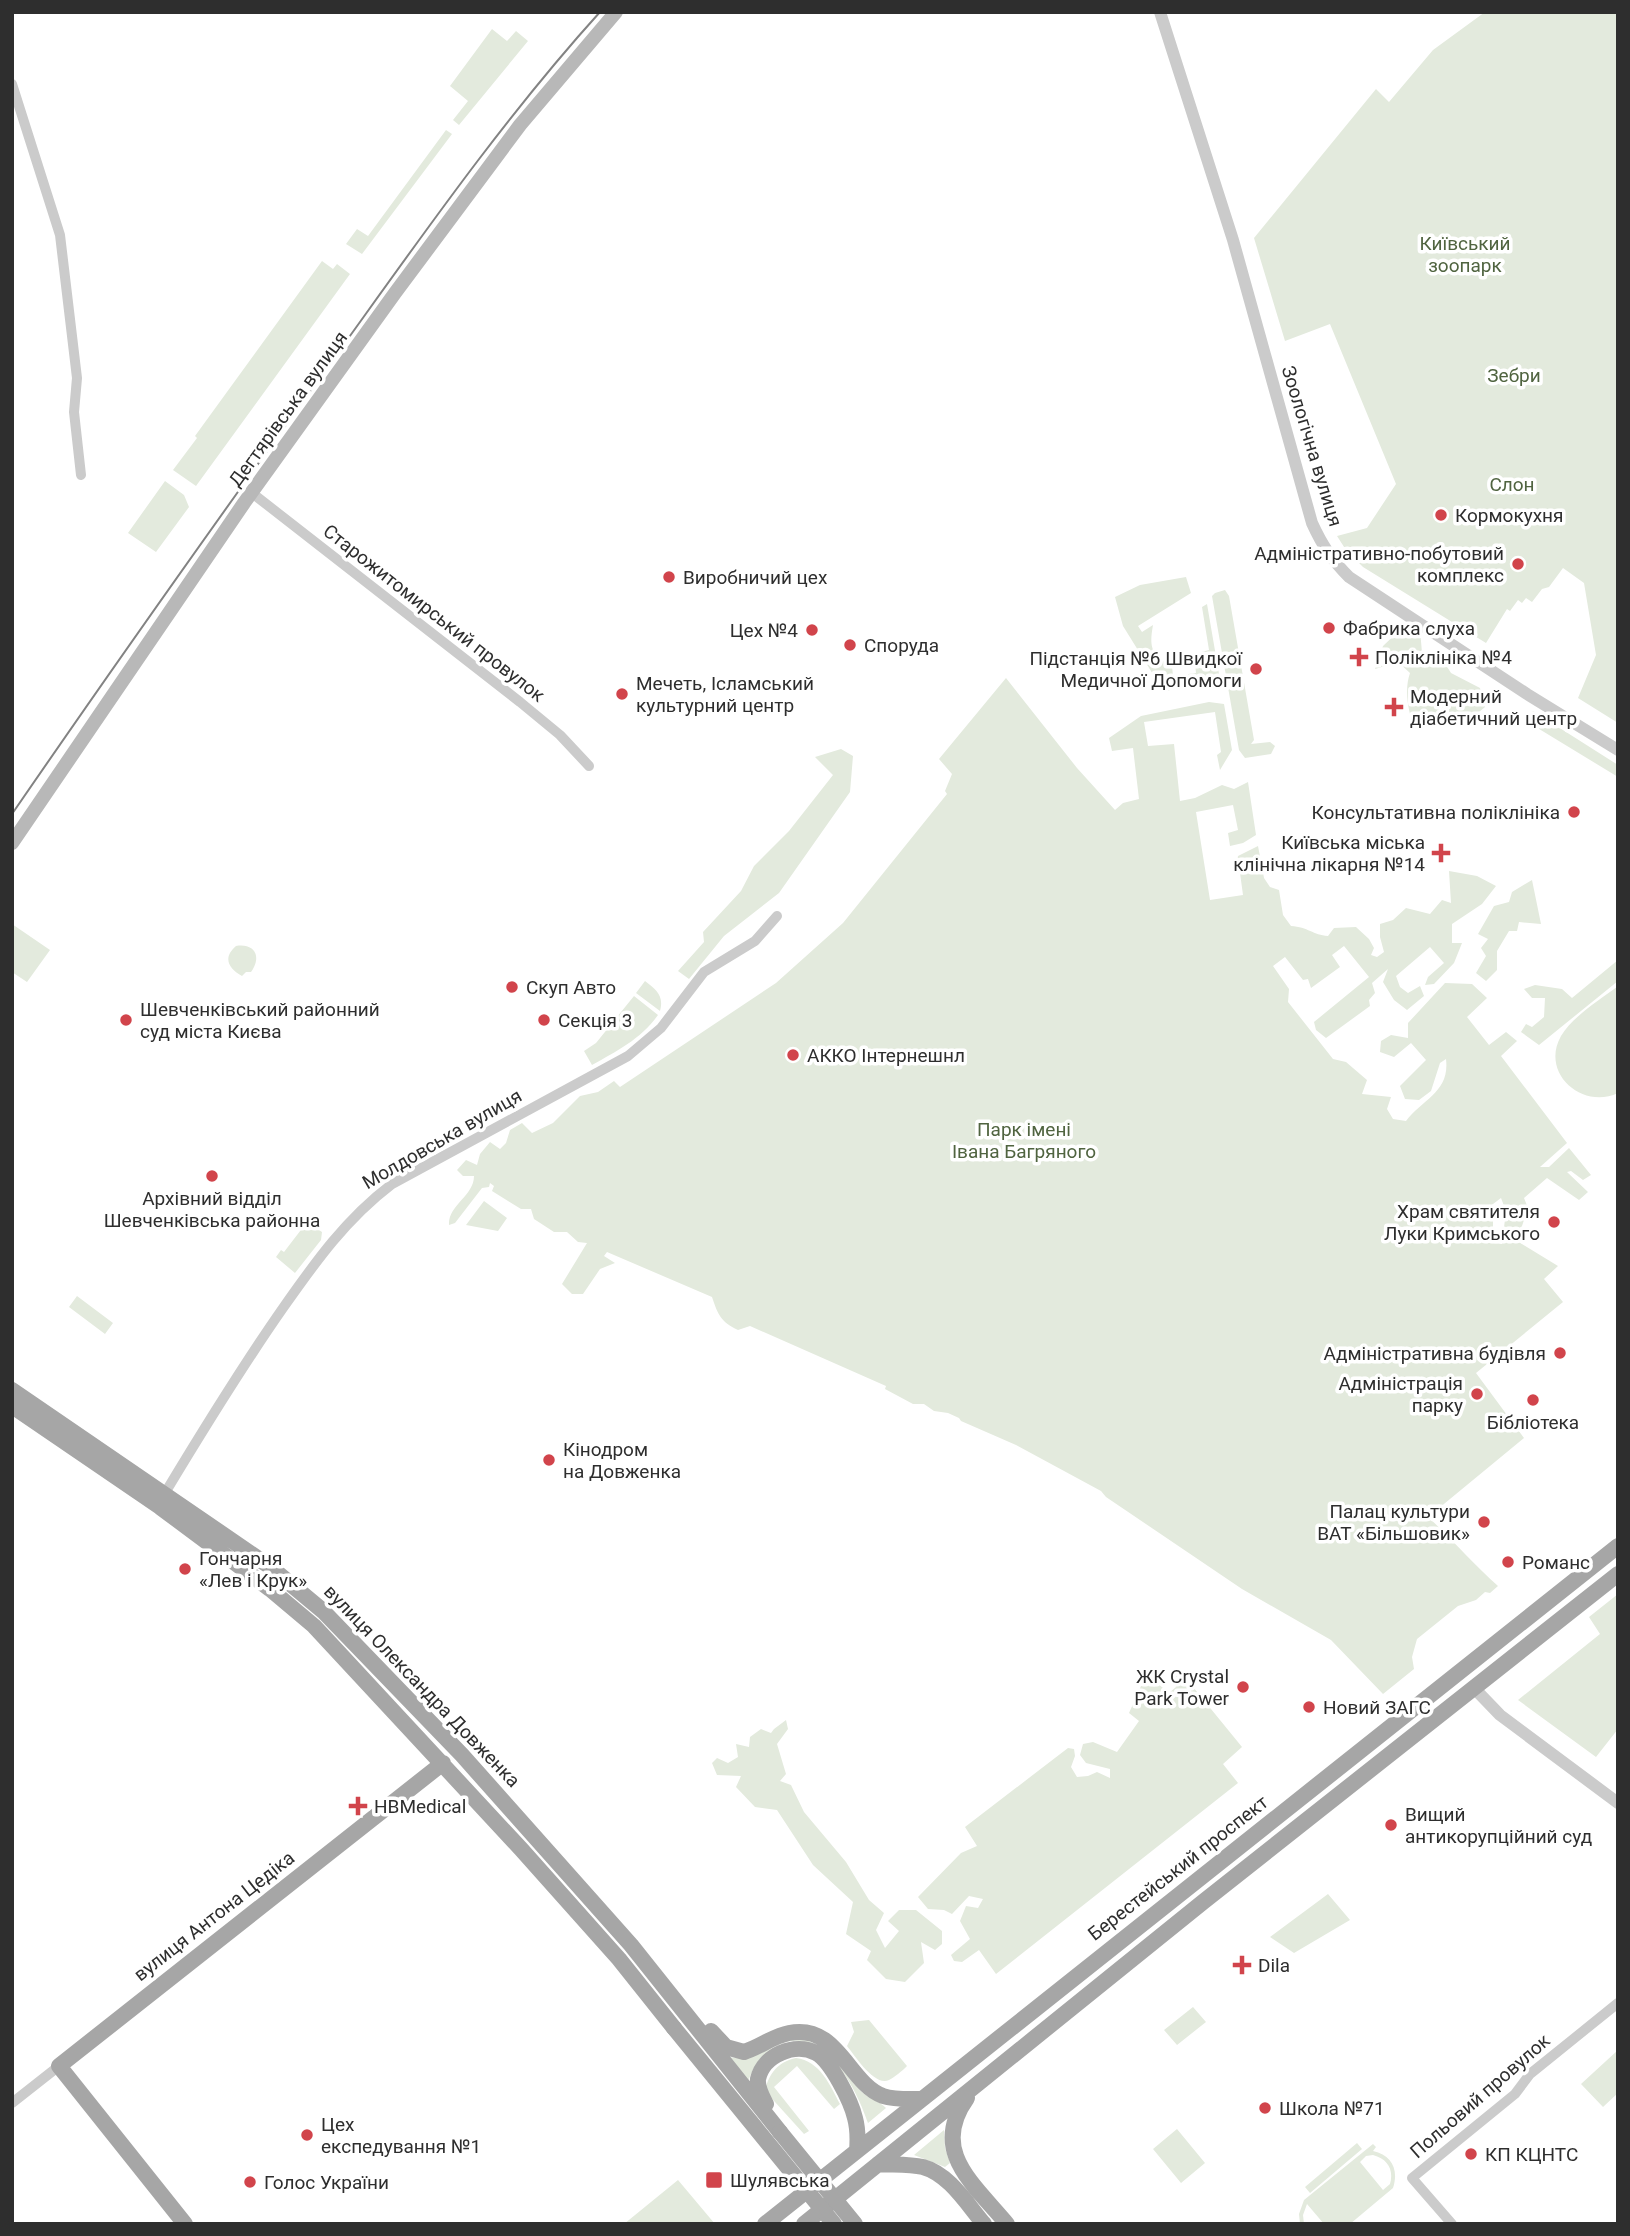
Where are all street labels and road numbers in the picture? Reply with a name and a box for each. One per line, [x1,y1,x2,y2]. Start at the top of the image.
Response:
street label: Дегтярівська вулиця [224,327,352,491]
street label: Зоологічна вулиця [1277,363,1347,529]
street label: Старожитомирський провулок [319,519,550,707]
street label: Молдовська вулиця [358,1084,526,1194]
street label: вулиця Олександра Довженка [319,1580,525,1792]
street label: Берестейський проспект [1083,1791,1273,1945]
street label: вулиця Антона Цедіка [129,1846,299,1986]
street label: Польовий провулок [1405,2029,1555,2163]

